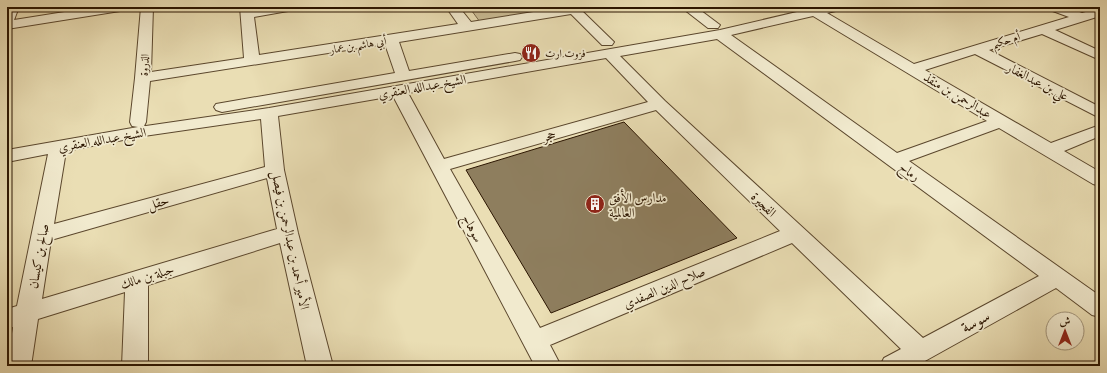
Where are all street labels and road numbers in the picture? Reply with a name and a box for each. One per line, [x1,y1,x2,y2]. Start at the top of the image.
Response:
street label: أم حكيم [990,28,1024,55]
street label: أبي هاشم بن عمار [327,33,389,61]
street label: الذروة [136,54,152,76]
street label: علي بن عبدالغفار [1000,58,1072,109]
street label: عبدالرحمن بن منقذ [920,68,995,123]
street label: الشيخ عبدالله العنقري [377,70,468,106]
street label: الشيخ عبدالله العنقري [57,123,148,159]
street label: حجر [538,125,558,146]
street label: رماح [894,158,924,187]
street label: الأمير أحمد بن عبدالرحمن بن فيصل [266,169,314,312]
street label: الفجيرة [747,188,780,221]
street label: حقل [145,191,171,215]
street label: سوهاج [456,211,487,247]
street label: صالح بن كيسان [24,222,56,290]
street label: جبلة بن مالك [118,260,176,293]
street label: صلاح الدين الصفدي [621,263,709,315]
street label: سوسة [957,305,993,338]

